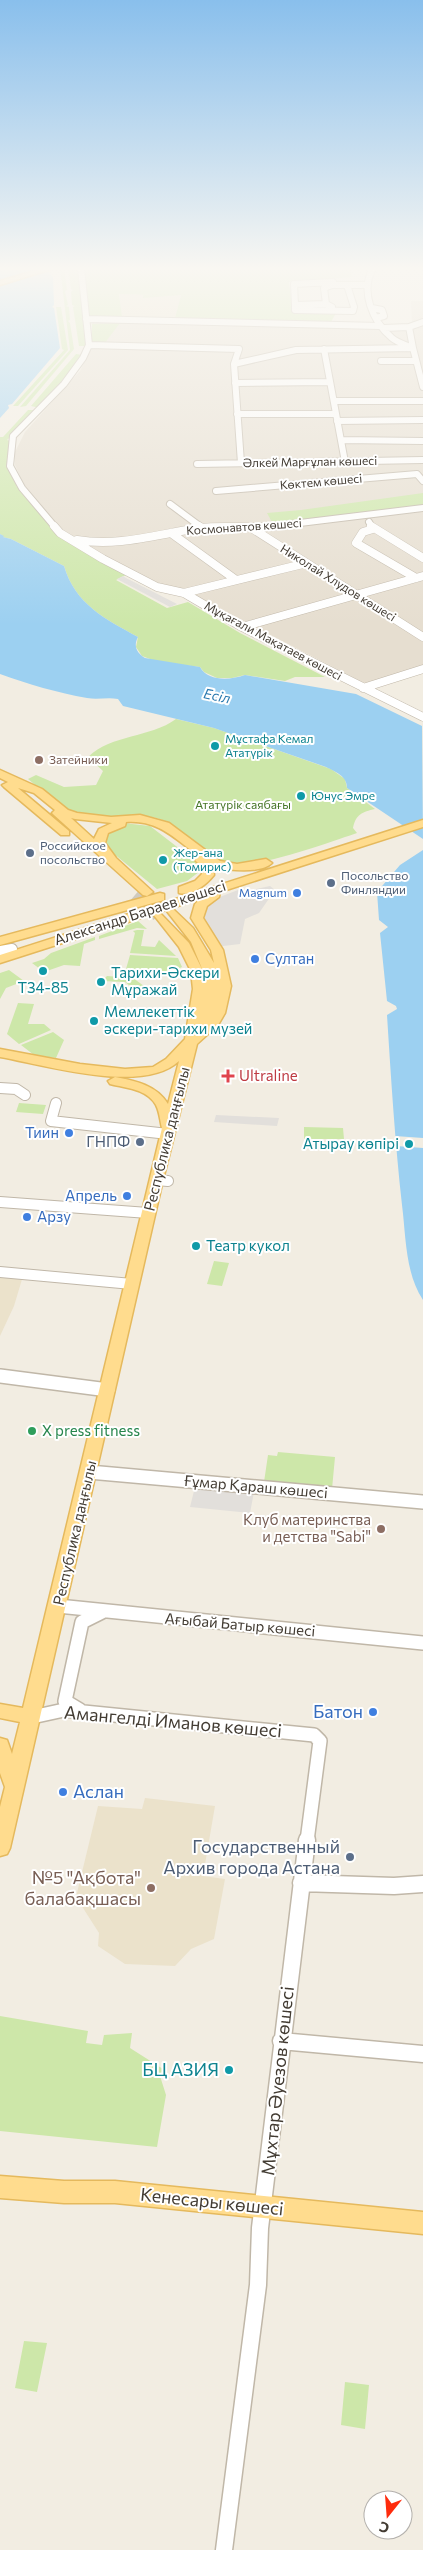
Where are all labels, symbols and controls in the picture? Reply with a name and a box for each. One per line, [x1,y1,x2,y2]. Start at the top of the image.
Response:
street label: Әлкей Марғұлан көшесі [243,453,377,469]
street label: Көктем көшесі [279,470,363,492]
street label: Космонавтов көшесі [186,515,302,537]
street label: Николай Хлудов көшесі [278,541,399,624]
street label: Мұқағали Мақатаев көшесі [202,598,345,682]
water label: Есіл [202,684,232,707]
place label: Мұстафа Кемал Ататүрік [225,731,313,759]
marker: Мұстафа Кемал Ататүрік [209,740,221,752]
place label: Затейники [49,752,108,766]
marker: Затейники [33,754,45,766]
place label: Юнус Эмре [311,788,375,802]
marker: Юнус Эмре [295,790,307,802]
park label: Ататүрік саябағы [195,797,291,811]
place label: Российское посольство [40,838,106,866]
place label: Жер-ана (Томирис) [173,845,231,873]
marker: Российское посольство [24,847,36,859]
marker: Жер-ана (Томирис) [157,854,169,866]
place label: Посольство Финляндии [341,868,408,896]
street label: Александр Бараев көшесі [52,876,228,948]
marker: Посольство Финляндии [325,877,337,889]
place label: Magnum [239,885,287,899]
marker: Magnum [291,887,303,899]
place label: Султан [265,949,314,967]
marker: Султан [249,953,261,965]
place label: Тарихи-Әскери Мұражай [111,963,220,998]
marker: Т34-85 [37,965,49,977]
marker: Тарихи-Әскери Мұражай [95,976,107,988]
place label: Т34-85 [17,978,69,996]
place label: Мемлекеттік әскери-тарихи музей [104,1002,252,1037]
marker: Мемлекеттік әскери-тарихи музей [88,1015,100,1027]
street label: Республика даңғылы [139,1065,193,1213]
place label: Ultraline [239,1066,298,1084]
marker: Ultraline [221,1069,235,1083]
place label: Тиин [25,1123,59,1141]
marker: Тиин [63,1127,75,1139]
place label: ГНПФ [86,1132,130,1150]
place label: Атырау көпірі [303,1134,399,1152]
marker: ГНПФ [134,1136,146,1148]
marker: Атырау көпірі [403,1138,415,1150]
place label: Апрель [65,1186,117,1204]
marker: Апрель [121,1190,133,1202]
place label: Арзу [37,1207,71,1225]
marker: Арзу [21,1211,33,1223]
place label: Театр кукол [206,1236,290,1254]
marker: Театр кукол [190,1240,202,1252]
place label: X press fitness [42,1421,140,1439]
marker: X press fitness [26,1425,38,1437]
street label: Республика даңғылы [49,1459,99,1607]
street label: Ғұмар Қараш көшесі [184,1471,329,1501]
place label: Клуб материнства и детства "Sabi" [243,1510,371,1545]
marker: Клуб материнства и детства "Sabi" [375,1523,387,1535]
street label: Ағыбай Батыр көшесі [164,1608,316,1640]
place label: Батон [313,1700,363,1722]
street label: Амангелді Иманов көшесі [63,1701,283,1741]
marker: Батон [367,1706,379,1718]
place label: Аслан [73,1780,124,1802]
marker: Аслан [57,1786,69,1798]
place label: Государственный Архив города Астана [163,1835,340,1878]
marker: Государственный Архив города Астана [344,1851,356,1863]
place label: №5 "Ақбота" балабақшасы [24,1866,141,1909]
marker: №5 "Ақбота" балабақшасы [145,1882,157,1894]
street label: Мұхтар Әуезов көшесі [256,1985,298,2177]
place label: БЦ АЗИЯ [142,2058,219,2080]
marker: БЦ АЗИЯ [223,2064,235,2076]
street label: Кенесары көшесі [139,2183,285,2219]
north arrow [363,2490,413,2540]
text: С [377,2518,391,2537]

